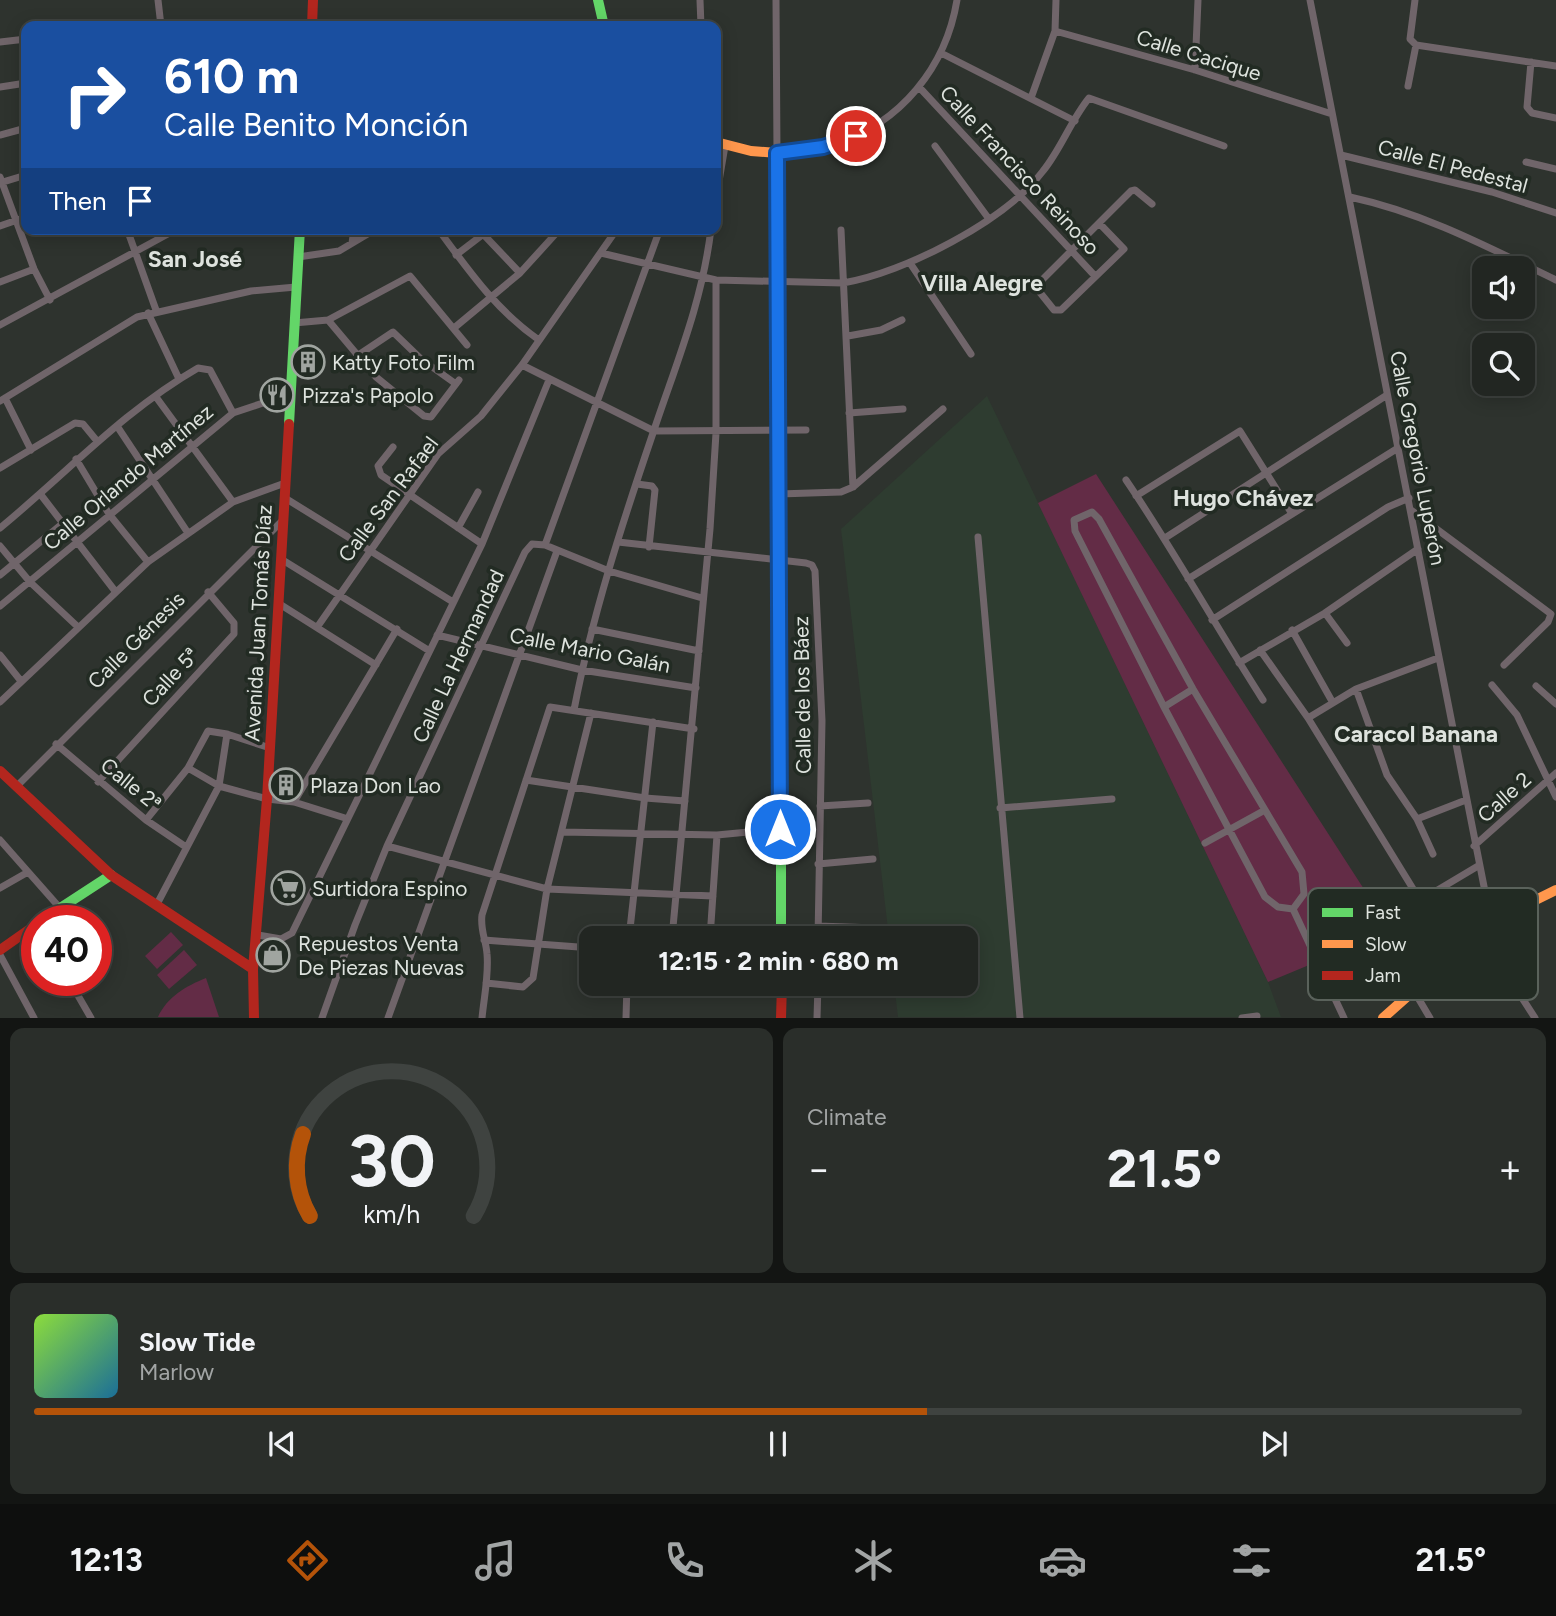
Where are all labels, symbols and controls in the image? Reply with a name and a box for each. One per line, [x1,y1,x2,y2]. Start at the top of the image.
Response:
street label: Calle Cacique [1134,24,1264,86]
text: 610 m [164,46,299,105]
icon: right [49,49,140,140]
street label: Calle Francisco Reinoso [935,80,1105,260]
text: Calle Benito Monción [164,106,468,144]
pin [826,106,886,166]
icon: arrive [837,117,875,155]
street label: Calle El Pedestal [1375,134,1531,198]
icon: arrive [121,182,159,220]
text: Then [49,185,107,217]
district label: San José [148,245,242,273]
map controls [1472,256,1535,396]
button: sound [1472,256,1535,319]
district label: Villa Alegre [921,269,1043,297]
button: search [1472,333,1535,396]
building icon: Katty Foto Film [289,343,327,381]
street label: Calle Gregorio Luperón [1385,349,1451,567]
place label: Katty Foto Film [332,350,475,375]
restaurant icon: Pizza's Papolo [258,376,296,414]
place label: Pizza's Papolo [302,383,434,408]
street label: Calle Orlando Martínez [38,399,218,555]
street label: Calle San Rafael [333,431,443,567]
district label: Hugo Chávez [1173,484,1313,512]
street label: Avenida Juan Tomás Díaz [239,504,277,742]
street label: Calle La Hermandad [407,565,509,747]
street label: Calle Génesis [82,586,190,694]
street label: Calle de los Báez [788,616,816,774]
street label: Calle Mario Galán [507,622,673,678]
street label: Calle 5ª [137,643,203,711]
district label: Caracol Banana [1334,720,1498,748]
street label: Calle 2ª [96,752,166,816]
building icon: Plaza Don Lao [267,766,305,804]
street label: Calle 2 [1472,766,1536,828]
place label: Plaza Don Lao [310,773,441,798]
position arrow [743,792,817,866]
supermarket icon: Surtidora Espino [269,869,307,907]
place label: Surtidora Espino [312,876,467,901]
legend [1308,888,1538,1000]
text: Fast [1365,901,1401,924]
speed limit sign: 40 [21,905,112,996]
place label: Repuestos Venta De Piezas Nuevas [298,931,464,980]
text: Slow [1365,933,1407,956]
shop icon: Repuestos Venta De Piezas Nuevas [254,936,292,974]
text: 12:15 · 2 min · 680 m [658,945,899,977]
text: Jam [1365,964,1401,987]
text: Climate [807,1103,886,1131]
text: 30 [348,1118,435,1205]
text: 21.5° [1107,1138,1222,1200]
text: − [807,1146,831,1192]
text: + [1498,1146,1522,1192]
text: km/h [363,1199,420,1229]
text: Slow Tide [139,1326,255,1358]
text: Marlow [139,1358,214,1386]
icon: previous [263,1425,301,1463]
icon: pause [759,1425,797,1463]
icon: next [1255,1425,1293,1463]
icon: directions [283,1536,332,1585]
icon: music [471,1536,520,1585]
icon: phone [660,1536,709,1585]
icon: climate [849,1536,898,1585]
icon: car [1038,1536,1087,1585]
icon: filters [1227,1536,1276,1585]
text: 12:13 [70,1541,143,1579]
text: 21.5° [1415,1541,1486,1579]

